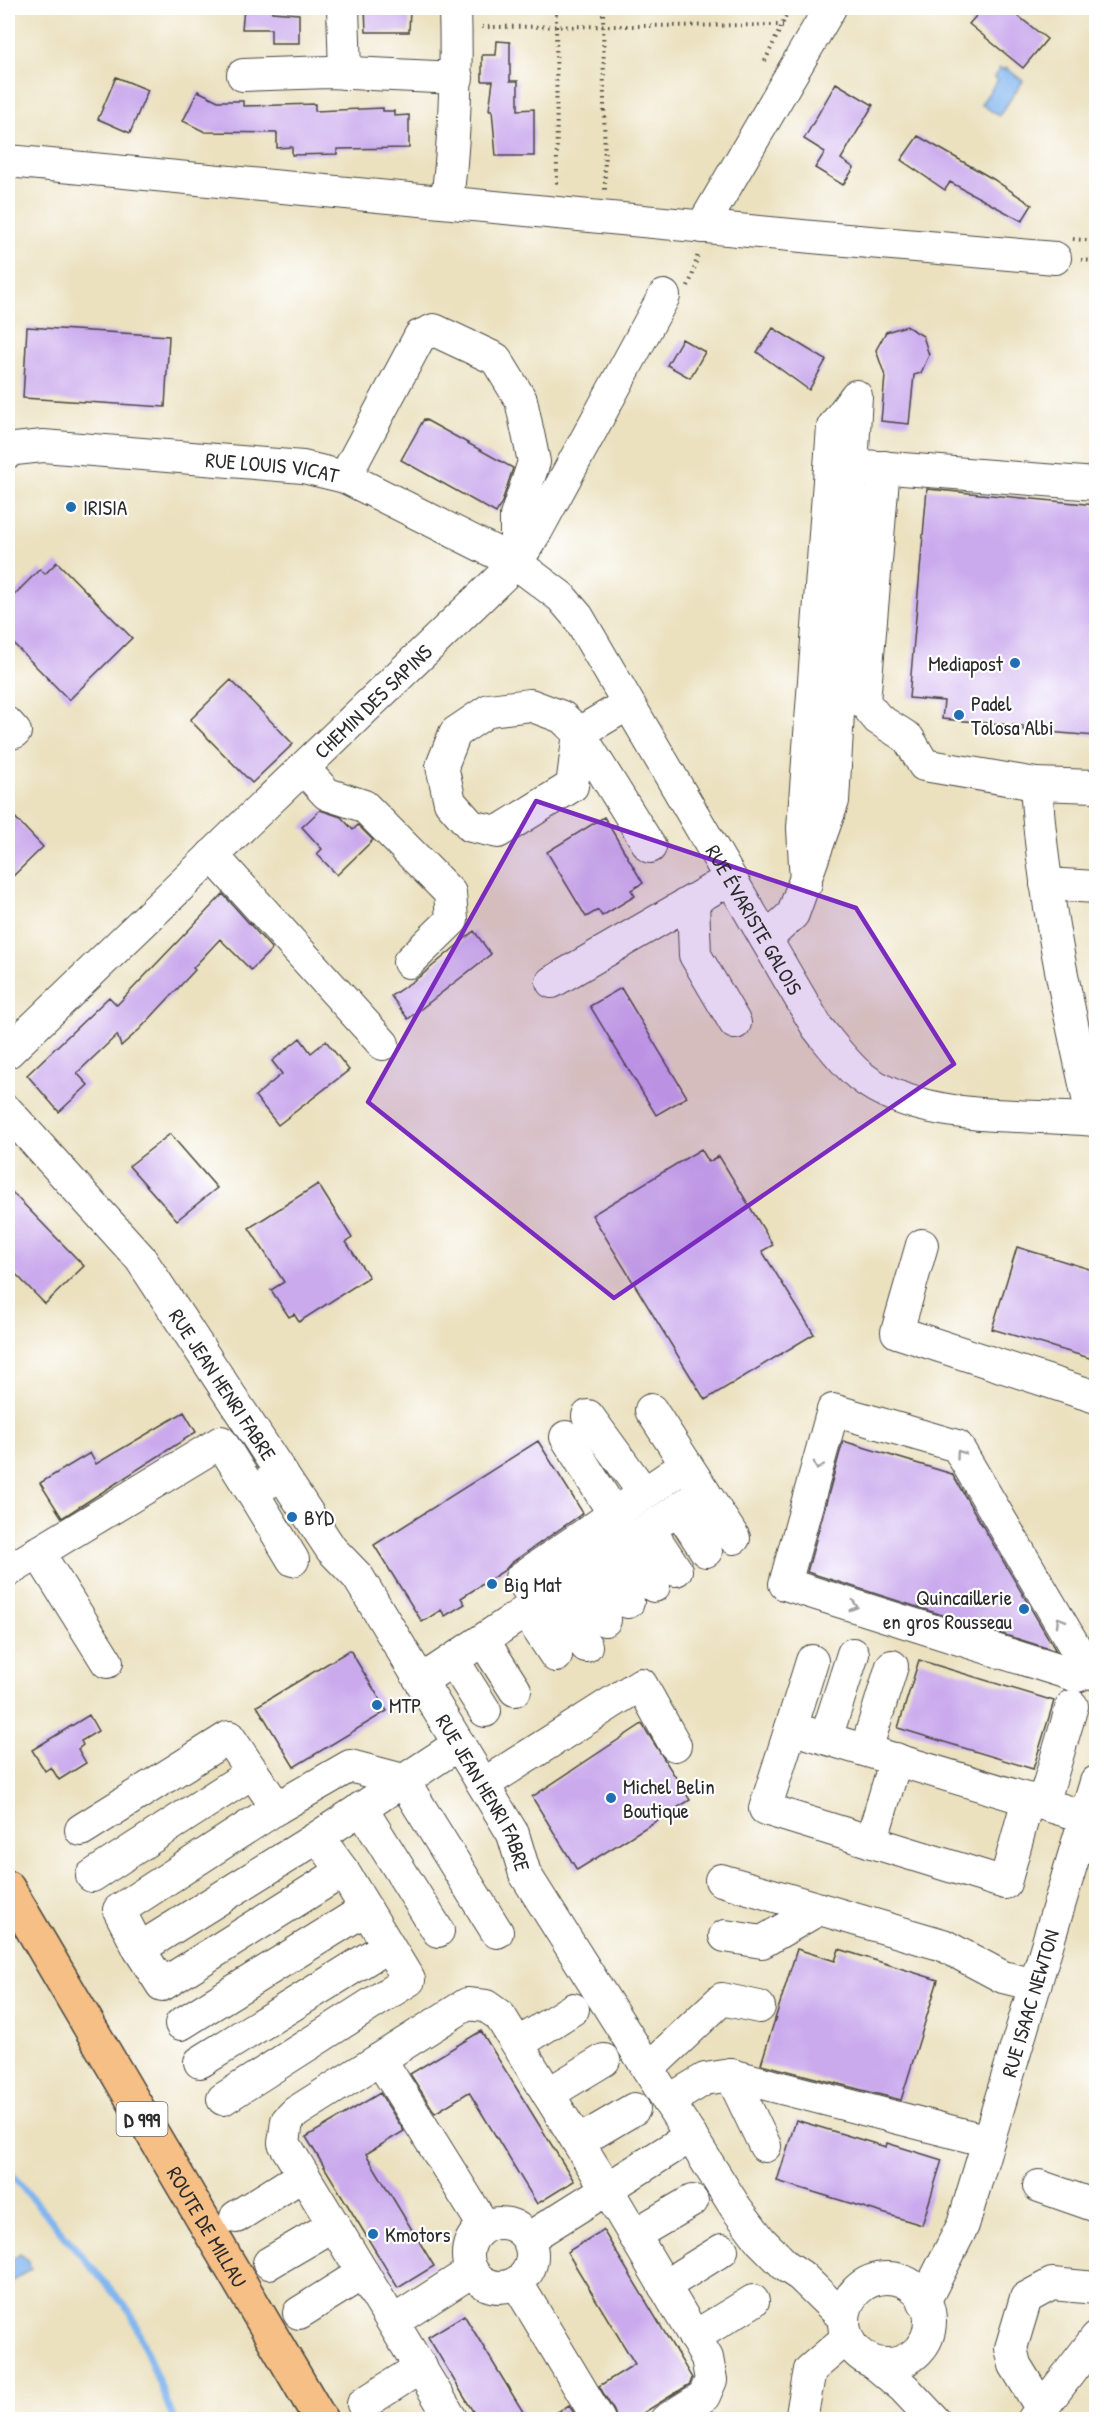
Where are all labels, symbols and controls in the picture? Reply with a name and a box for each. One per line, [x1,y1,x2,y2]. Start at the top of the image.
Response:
street label: RUE LOUIS VICAT [204,445,343,490]
place label: IRISIA [83,493,127,522]
marker: IRISIA [64,500,78,514]
street label: CHEMIN DES SAPINS [307,637,438,765]
place label: Mediapost [928,649,1004,678]
marker: Mediapost [1008,656,1022,670]
place label: Padel Tolosa Albi [971,689,1054,742]
marker: Padel Tolosa Albi [952,708,966,722]
street label: RUE ÉVARISTE GALOIS [699,839,810,1000]
street label: RUE JEAN HENRI FABRE [163,1303,283,1466]
one-way arrow [956,1450,967,1461]
one-way arrow [813,1460,825,1471]
place label: BYD [304,1503,334,1532]
marker: BYD [285,1510,299,1524]
place label: Big Mat [504,1570,562,1599]
marker: Big Mat [485,1577,499,1591]
place label: Quincaillerie en gros Rousseau [883,1583,1013,1636]
one-way arrow [848,1599,859,1611]
marker: Quincaillerie en gros Rousseau [1017,1602,1031,1616]
one-way arrow [1055,1617,1067,1627]
place label: MTP [389,1691,421,1720]
marker: MTP [370,1698,384,1712]
street label: RUE JEAN HENRI FABRE [429,1708,538,1875]
place label: Michel Belin Boutique [623,1772,715,1825]
marker: Michel Belin Boutique [604,1791,618,1805]
street label: RUE ISAAC NEWTON [994,1926,1065,2080]
road number: D 999 [116,2102,168,2136]
street label: ROUTE DE MILLAU [160,2161,254,2293]
place label: Kmotors [385,2220,451,2249]
marker: Kmotors [366,2227,380,2241]

